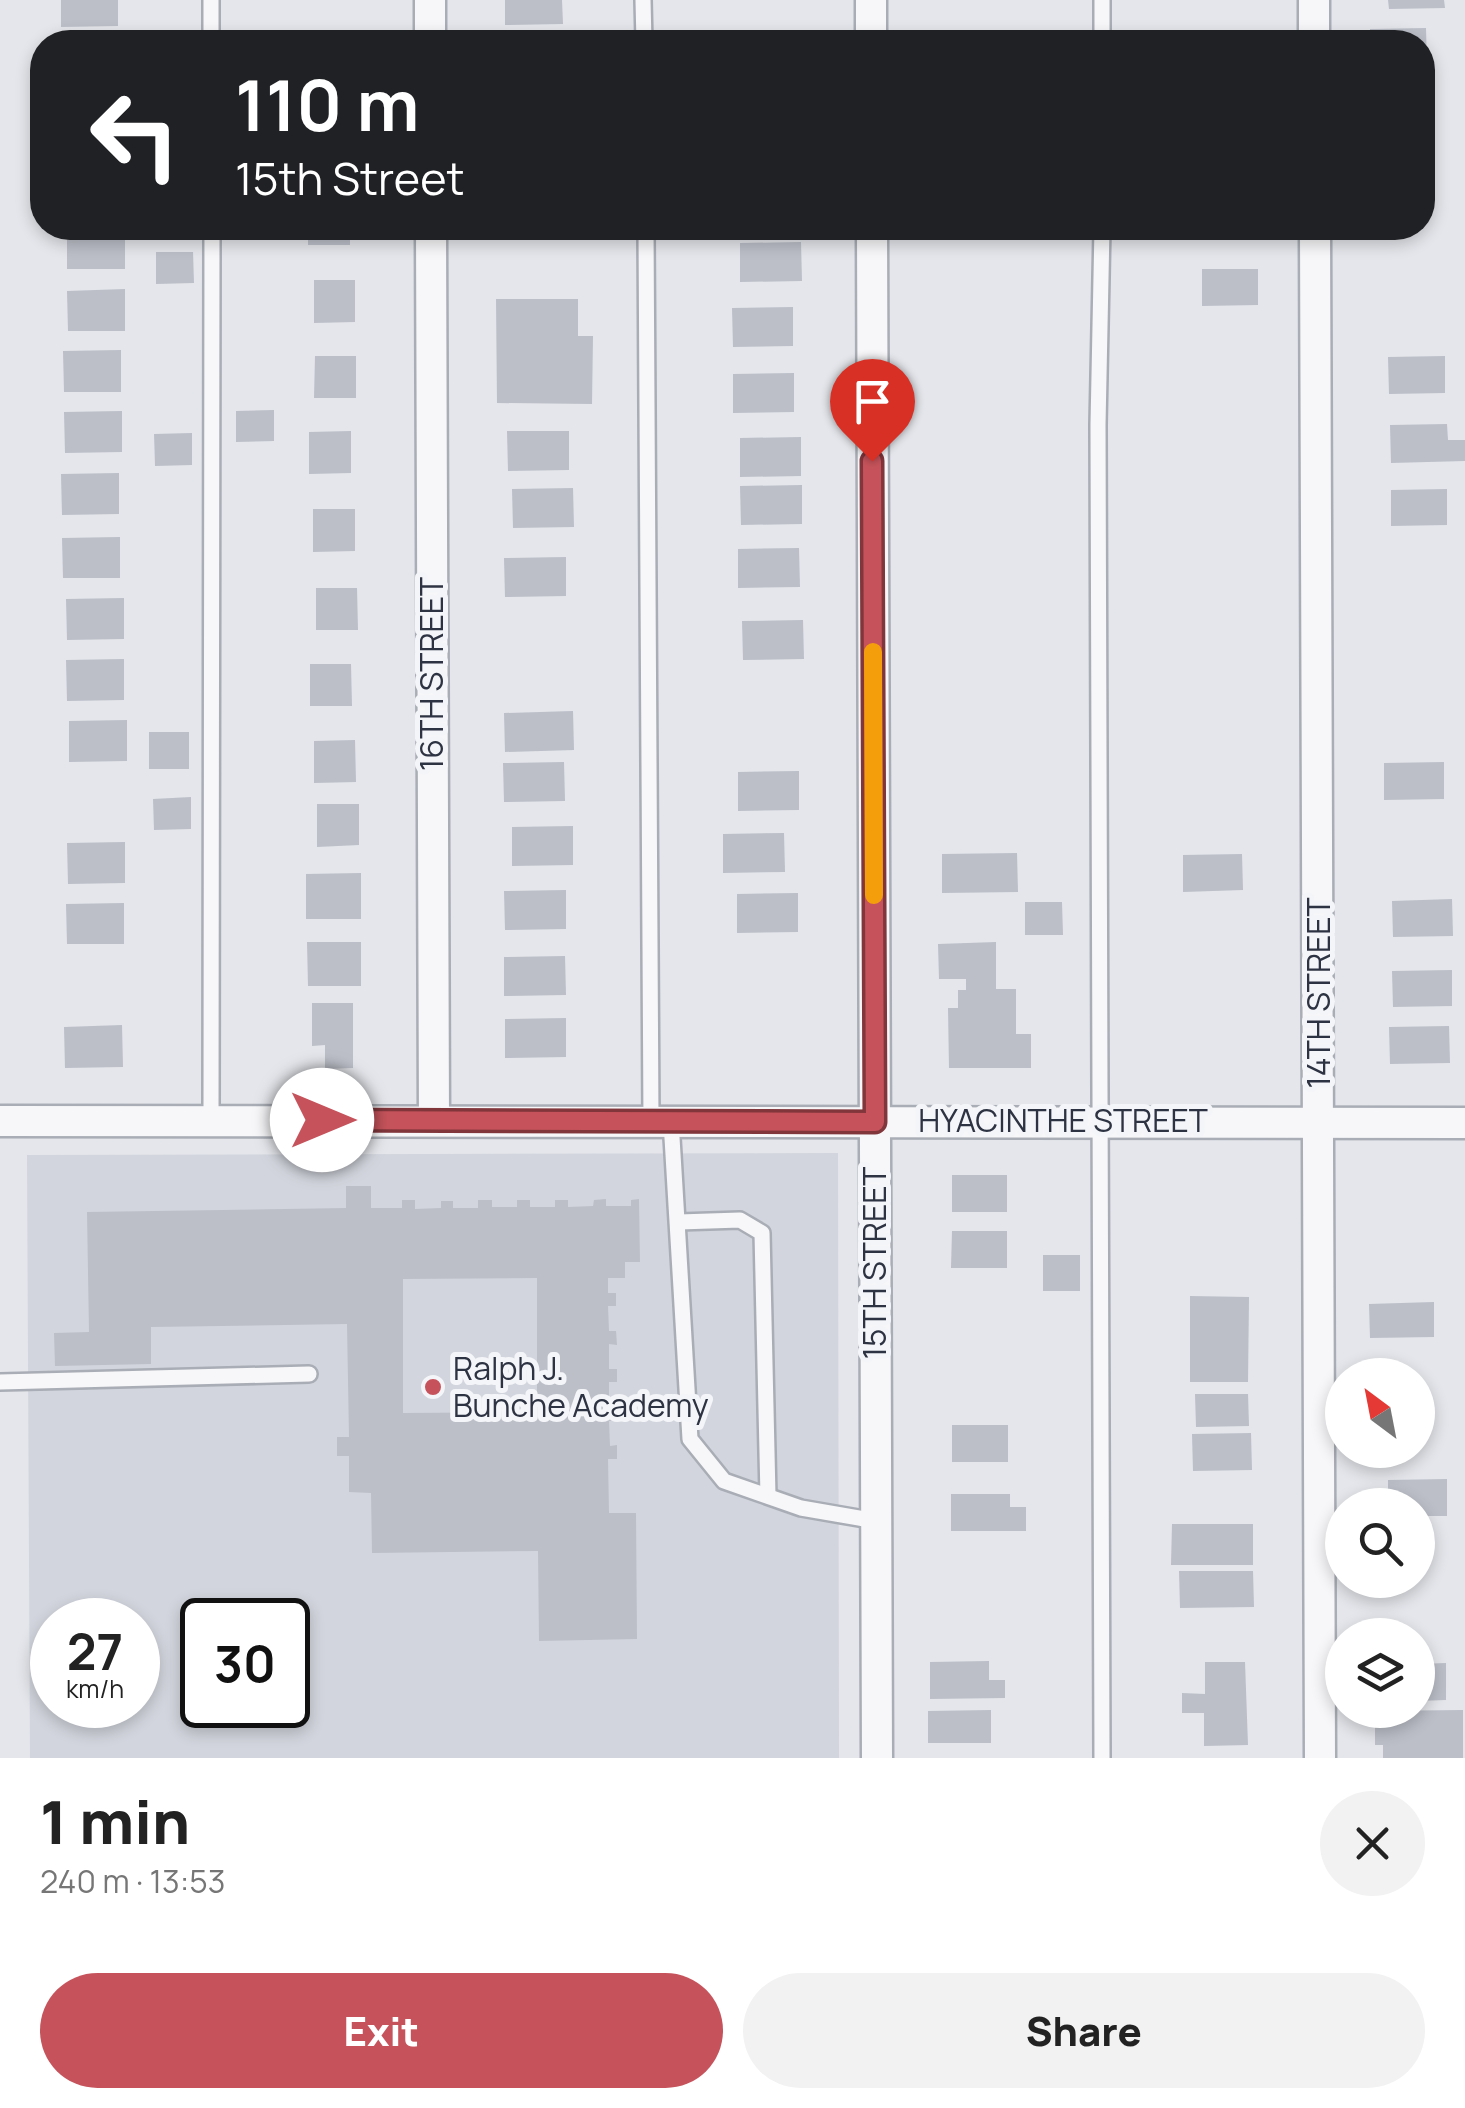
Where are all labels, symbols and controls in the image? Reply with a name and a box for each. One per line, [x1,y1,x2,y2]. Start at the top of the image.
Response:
text: 110 m [235,56,419,152]
icon: left [70,70,200,200]
text: 15th Street [235,147,464,209]
pin [830,359,915,462]
icon: arrive [845,374,900,429]
street label: 16TH STREET [409,577,453,771]
street label: 14TH STREET [1296,897,1340,1089]
position arrow [270,1068,374,1172]
street label: HYACINTHE STREET [918,1098,1208,1142]
street label: 15TH STREET [852,1167,896,1359]
place label: Ralph J. Bunche Academy [453,1346,709,1427]
north arrow [1325,1358,1435,1468]
map controls [1325,1358,1435,1728]
marker: Ralph J. Bunche Academy [422,1376,444,1398]
button: search [1325,1488,1435,1598]
speed limit sign: 30 [180,1598,310,1728]
text: 27 [67,1617,123,1685]
button: layers [1325,1618,1435,1728]
text: km/h [66,1671,124,1706]
text: 1 min [40,1780,190,1862]
button: close [1320,1791,1425,1896]
text: 240 m · 13:53 [40,1859,226,1903]
button: Exit [40,1973,723,2088]
button: Share [743,1973,1425,2088]

